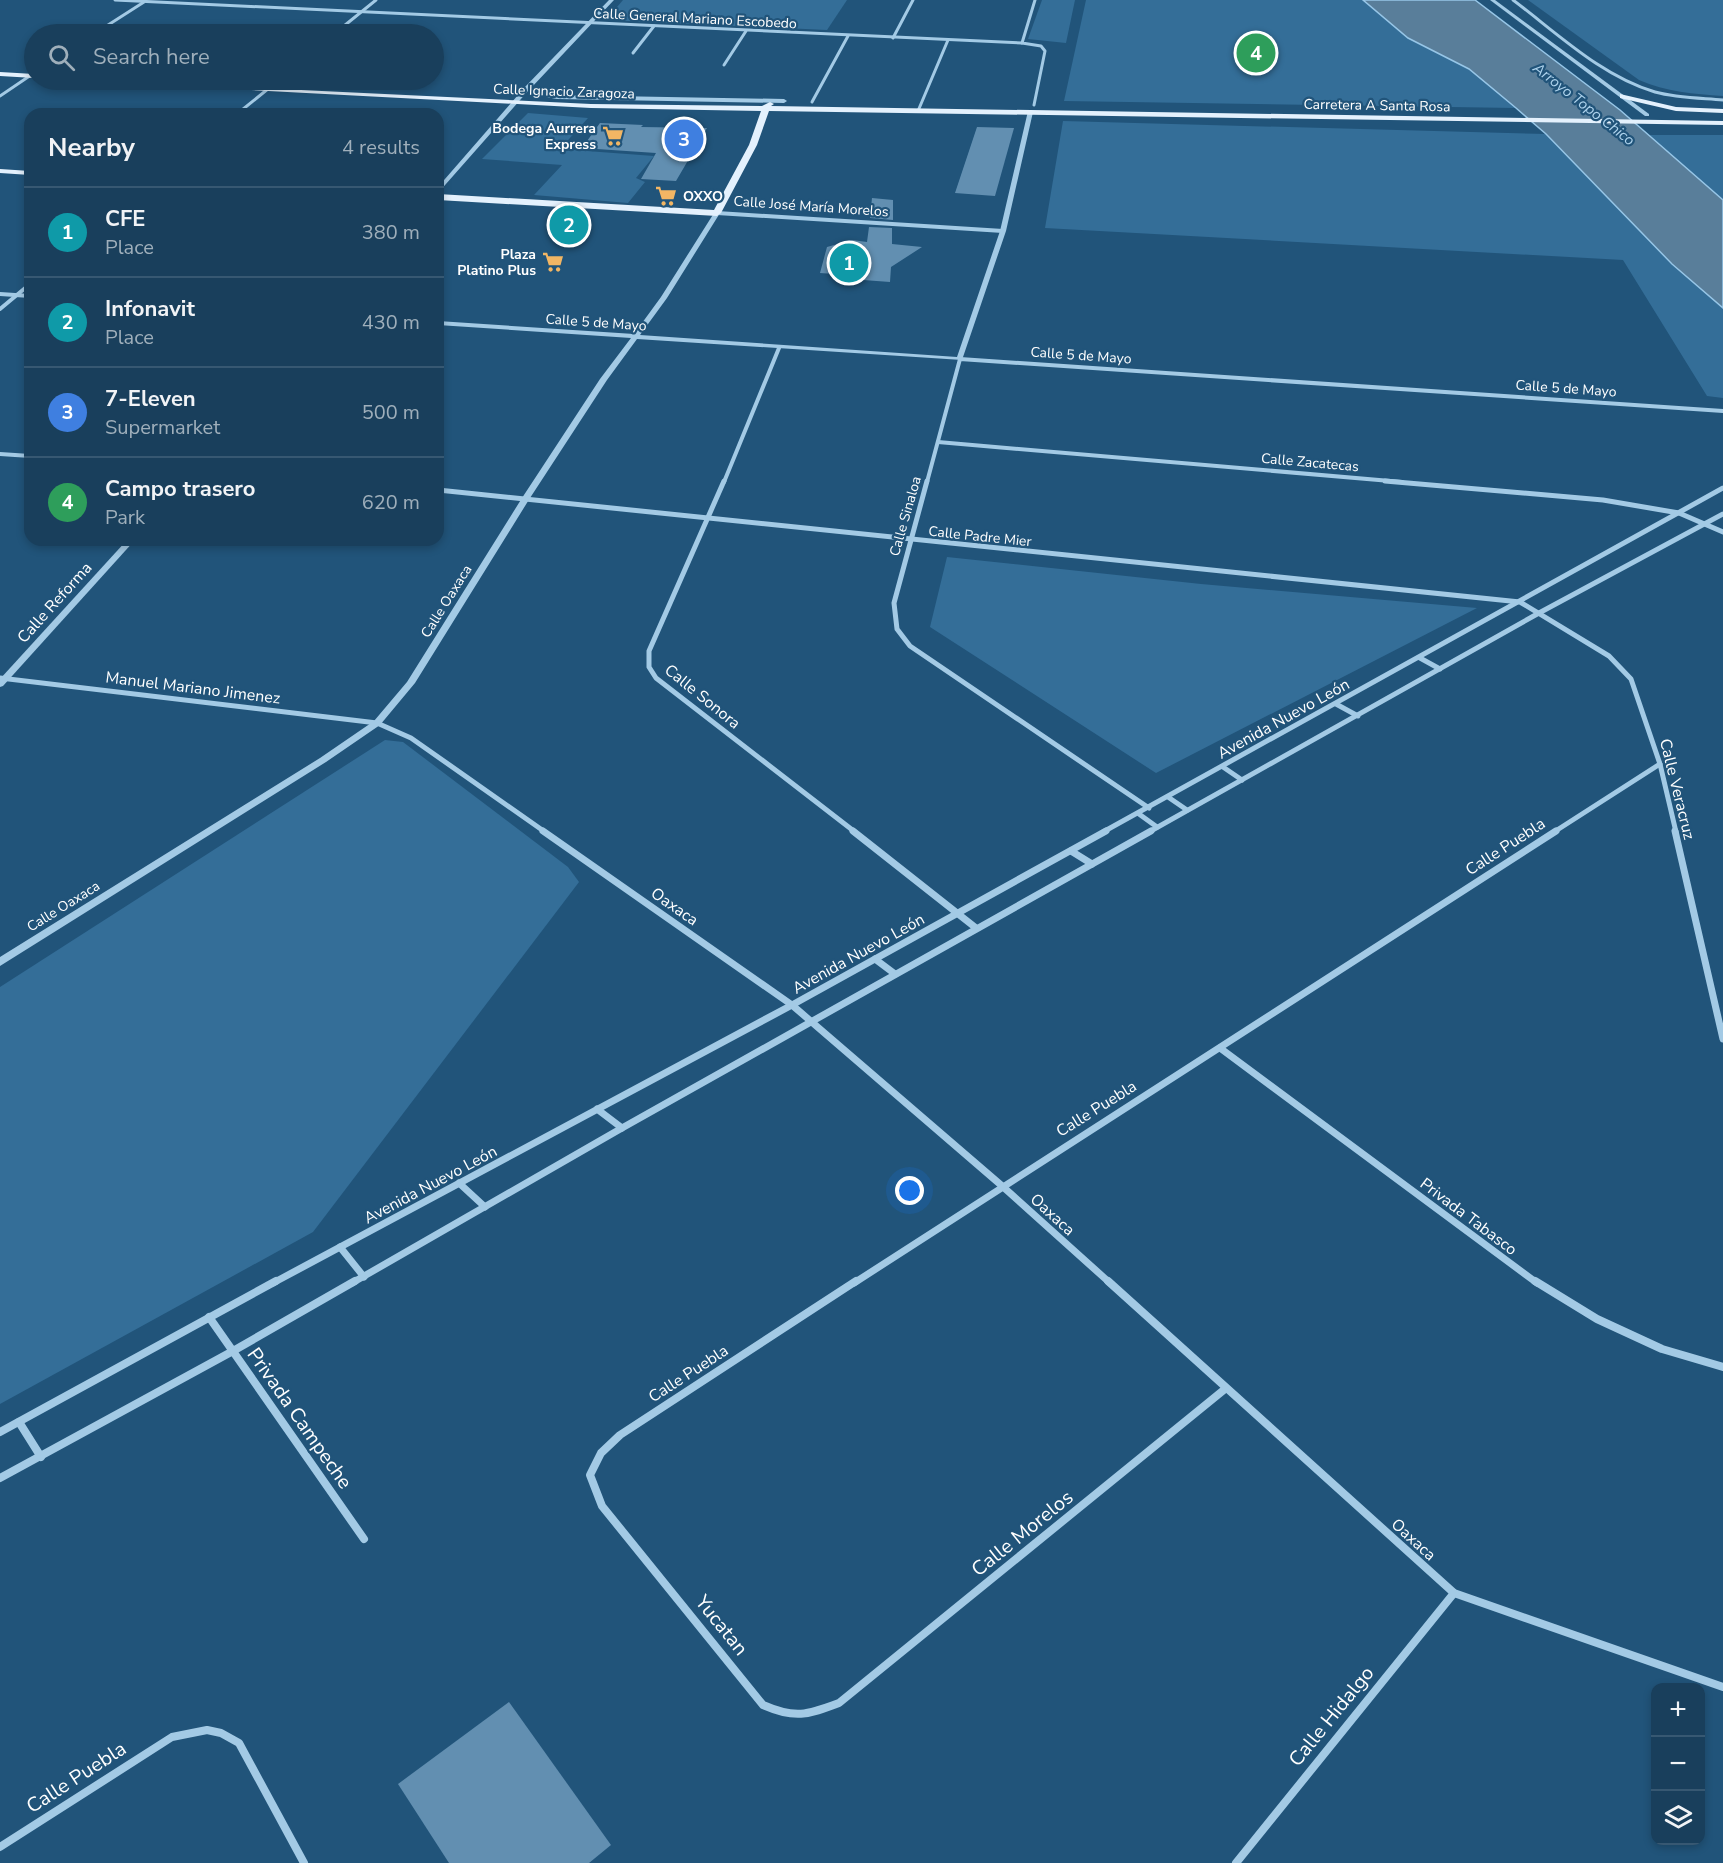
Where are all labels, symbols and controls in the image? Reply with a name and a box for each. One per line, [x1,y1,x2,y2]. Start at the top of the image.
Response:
street label: Calle General Mariano Escobedo [593,4,797,33]
search box [24,24,444,90]
pin: 4 [1236,31,1276,76]
icon: search [45,41,78,74]
text: Search here [93,42,210,72]
water label: Arroyo Topo Chico [1528,57,1639,150]
street label: Calle Ignacio Zaragoza [493,80,635,103]
street label: Carretera A Santa Rosa [1303,95,1451,116]
pin: 3 [664,116,704,162]
place label: Bodega Aurrera Express [492,119,596,154]
supermarket icon: Bodega Aurrera Express [601,124,625,148]
text: Nearby [48,130,135,165]
text: 4 results [342,134,420,161]
supermarket icon: OXXO [654,184,678,208]
place label: OXXO [683,187,723,206]
street label: Calle José María Morelos [733,192,889,221]
pin: 2 [550,202,588,248]
text: CFE [105,204,145,234]
text: 1 [62,219,74,246]
text: 380 m [362,219,420,246]
text: Place [105,234,154,261]
pin: 1 [830,240,868,286]
place label: Plaza Platino Plus [457,245,536,280]
supermarket icon: Plaza Platino Plus [541,250,565,274]
text: Infonavit [105,294,195,324]
text: 2 [62,309,74,336]
text: 430 m [362,309,420,336]
street label: Calle 5 de Mayo [545,309,647,336]
text: Place [105,324,154,351]
street label: Calle 5 de Mayo [1030,342,1132,369]
street label: Calle 5 de Mayo [1515,375,1617,402]
text: 7-Eleven [105,384,196,414]
text: 3 [62,399,74,426]
text: 500 m [362,399,420,426]
text: Supermarket [105,414,220,441]
street label: Calle Zacatecas [1260,449,1360,476]
text: Campo trasero [105,474,255,504]
street label: Calle Sinaloa [885,474,926,558]
text: 4 [62,489,74,516]
text: 620 m [362,489,420,516]
text: Park [105,504,145,531]
street label: Calle Padre Mier [927,522,1032,551]
street label: Calle Reforma [12,557,97,648]
street label: Calle Oaxaca [416,561,476,641]
street label: Calle Sonora [660,659,745,734]
street label: Manuel Mariano Jimenez [104,666,281,710]
street label: Avenida Nuevo León [1213,673,1354,764]
street label: Calle Veracruz [1654,736,1700,842]
street label: Calle Puebla [1461,813,1550,881]
street label: Calle Oaxaca [23,876,103,936]
street label: Oaxaca [646,882,703,931]
street label: Avenida Nuevo León [788,908,929,999]
street label: Calle Puebla [1052,1075,1141,1142]
street label: Avenida Nuevo León [360,1140,501,1229]
street label: Privada Tabasco [1415,1173,1522,1261]
your location [895,1176,924,1205]
street label: Oaxaca [1025,1189,1080,1241]
street label: Calle Puebla [644,1340,733,1408]
street label: Privada Campeche [241,1342,358,1494]
street label: Calle Morelos [966,1484,1079,1583]
street label: Oaxaca [1386,1514,1441,1566]
street label: Yucatan [688,1589,754,1661]
street label: Calle Hidalgo [1282,1660,1380,1772]
map controls [1651,1683,1705,1845]
button: + [1651,1683,1705,1737]
street label: Calle Puebla [21,1735,131,1820]
button: − [1651,1737,1705,1791]
button: layers [1651,1791,1705,1845]

